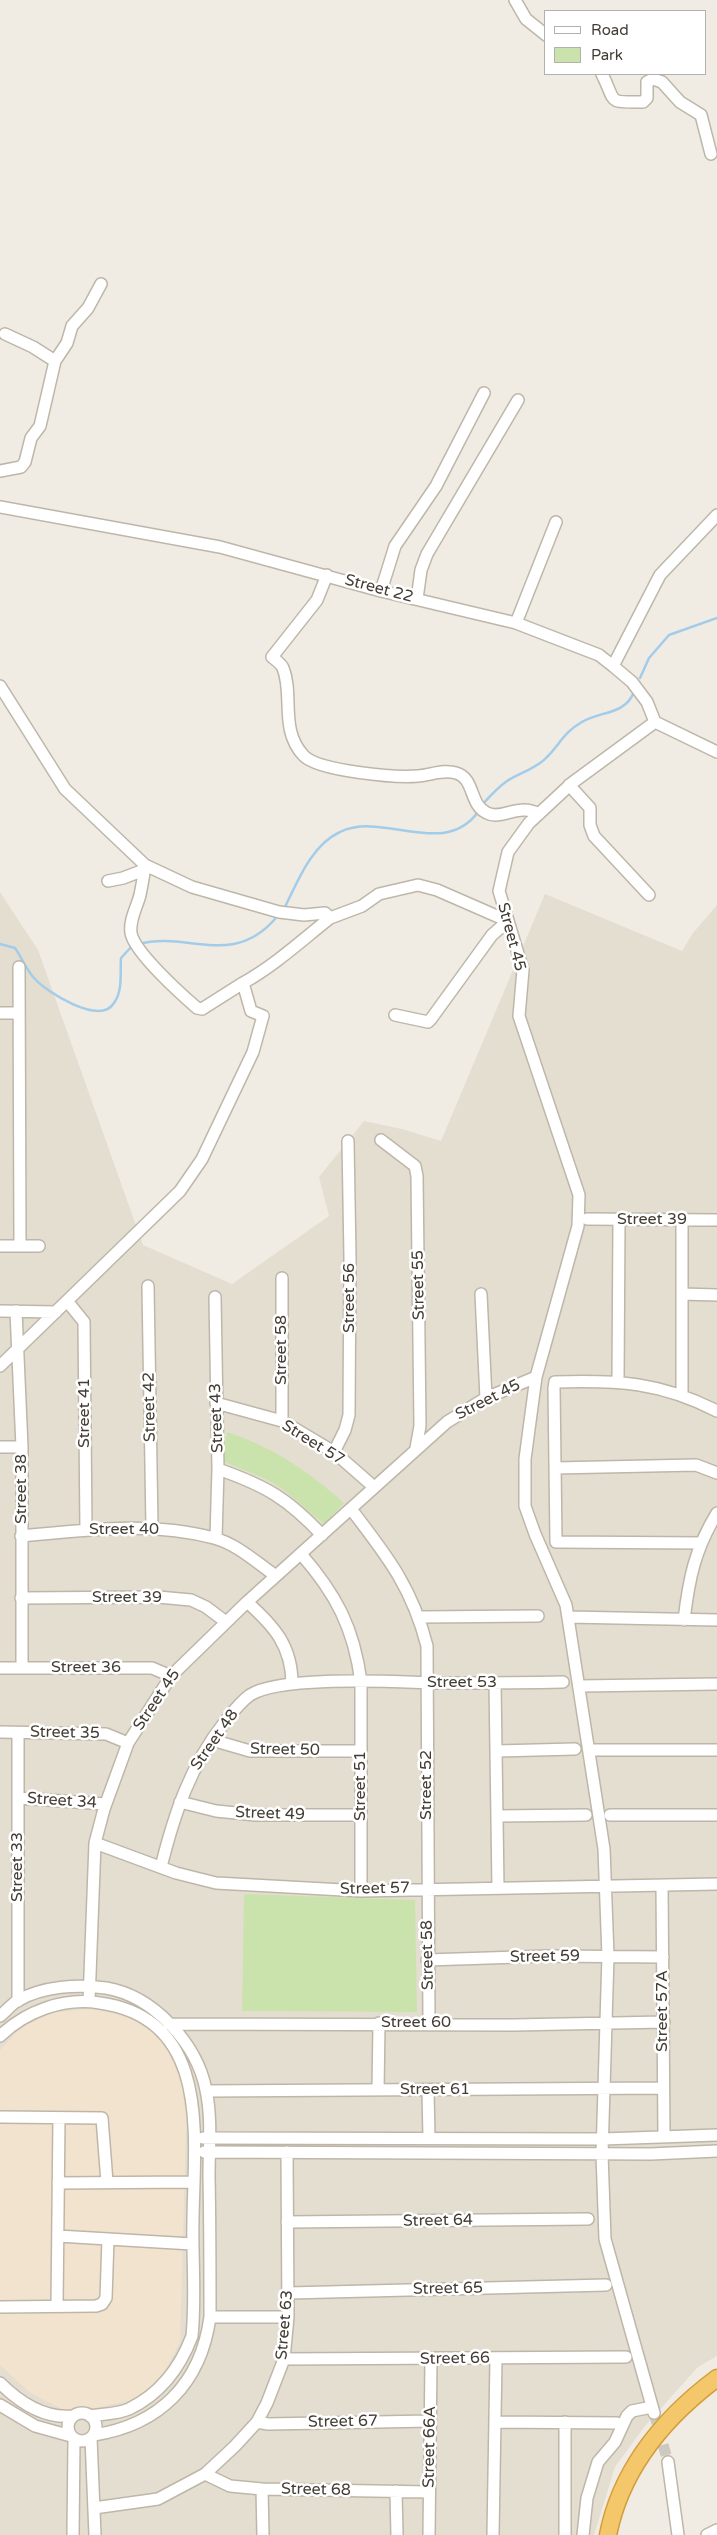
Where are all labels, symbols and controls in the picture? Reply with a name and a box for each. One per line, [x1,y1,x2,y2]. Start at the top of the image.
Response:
legend [544,10,707,75]
text: Road [591,21,629,39]
text: Park [591,46,623,64]
street label: Street 22 [343,571,415,607]
street label: Street 45 [493,901,529,973]
street label: Street 39 [617,1210,687,1230]
street label: Street 55 [409,1250,429,1320]
street label: Street 56 [340,1263,360,1333]
street label: Street 58 [272,1315,292,1385]
street label: Street 42 [140,1372,160,1442]
street label: Street 45 [452,1376,524,1424]
street label: Street 41 [75,1378,95,1448]
street label: Street 43 [206,1383,228,1453]
street label: Street 57 [278,1416,348,1470]
street label: Street 38 [12,1454,32,1524]
street label: Street 40 [89,1520,159,1540]
street label: Street 39 [92,1588,162,1608]
street label: Street 36 [51,1658,121,1678]
street label: Street 45 [129,1666,185,1734]
street label: Street 53 [427,1673,497,1693]
street label: Street 48 [187,1706,243,1774]
street label: Street 35 [30,1723,100,1743]
street label: Street 50 [250,1740,320,1760]
street label: Street 52 [417,1750,437,1820]
street label: Street 51 [351,1751,371,1821]
street label: Street 34 [26,1789,98,1813]
street label: Street 49 [235,1803,305,1825]
street label: Street 33 [8,1832,28,1902]
street label: Street 57 [340,1879,410,1899]
street label: Street 58 [418,1920,438,1990]
street label: Street 59 [510,1947,580,1967]
street label: Street 57A [653,1970,673,2052]
street label: Street 60 [381,2013,451,2033]
street label: Street 61 [400,2080,470,2100]
street label: Street 64 [403,2211,473,2231]
street label: Street 65 [413,2279,483,2299]
street label: Street 63 [272,2289,298,2361]
street label: Street 66 [420,2349,490,2369]
street label: Street 66A [420,2406,440,2488]
street label: Street 67 [308,2412,378,2432]
street label: Street 68 [281,2480,351,2500]

